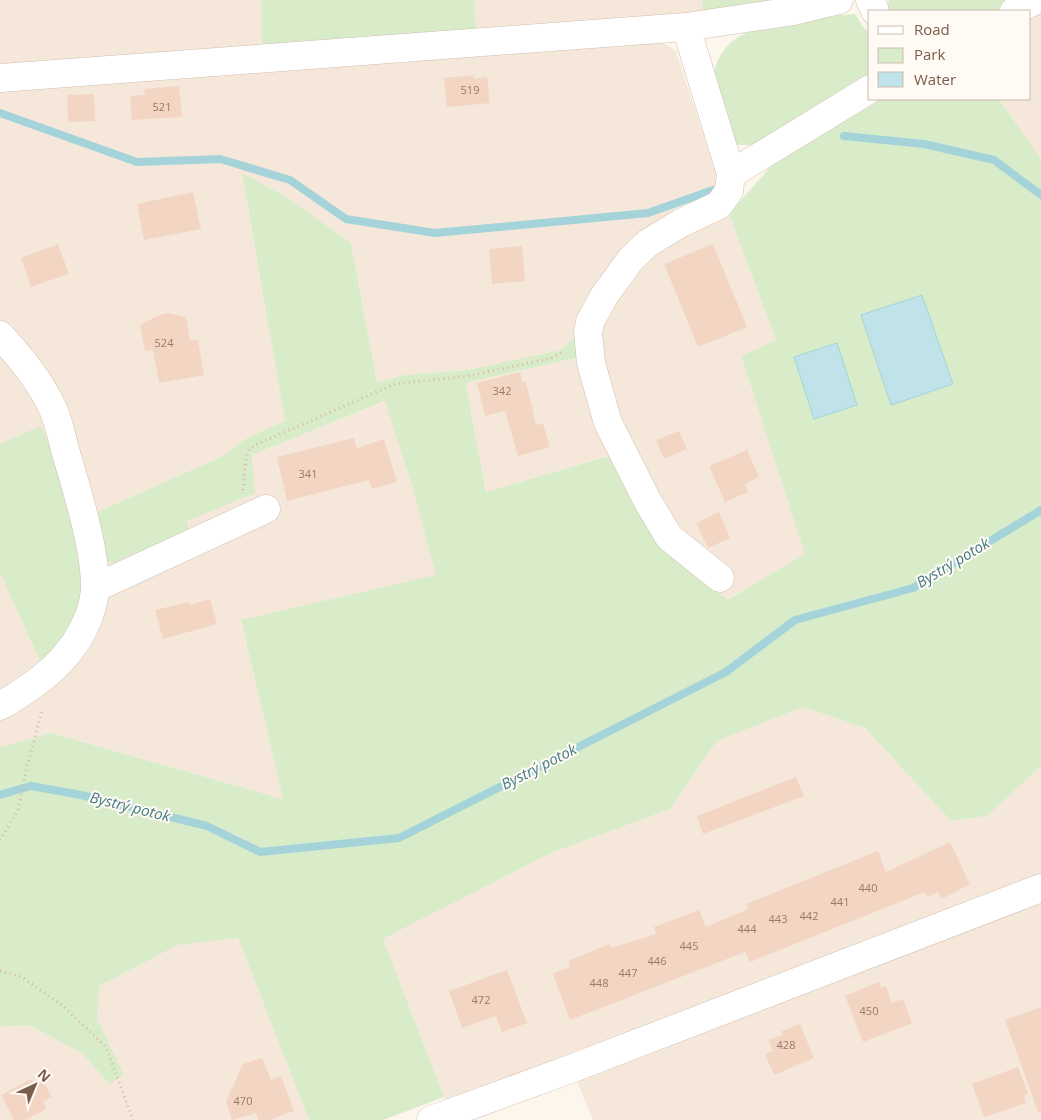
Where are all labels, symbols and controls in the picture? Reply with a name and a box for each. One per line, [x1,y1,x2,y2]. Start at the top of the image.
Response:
legend [868,10,1031,100]
text: Road [914,19,950,39]
text: Park [914,44,945,64]
text: Water [914,69,956,89]
house number: 519 [461,82,479,97]
house number: 521 [153,99,171,114]
house number: 524 [155,335,174,350]
house number: 342 [493,383,511,398]
house number: 341 [299,466,317,481]
water label: Bystrý potok [912,532,993,592]
water label: Bystrý potok [498,738,580,794]
water label: Bystrý potok [88,786,173,826]
house number: 440 [859,880,877,895]
house number: 441 [831,894,849,909]
house number: 442 [800,908,818,923]
house number: 443 [769,911,787,926]
house number: 444 [738,921,757,936]
house number: 445 [680,938,698,953]
house number: 446 [648,953,666,968]
house number: 447 [619,965,637,980]
house number: 448 [590,975,608,990]
house number: 472 [472,992,490,1007]
house number: 450 [860,1003,878,1018]
house number: 428 [777,1037,795,1052]
north arrow [10,1060,60,1110]
text: N [34,1064,55,1086]
house number: 470 [234,1093,252,1108]

